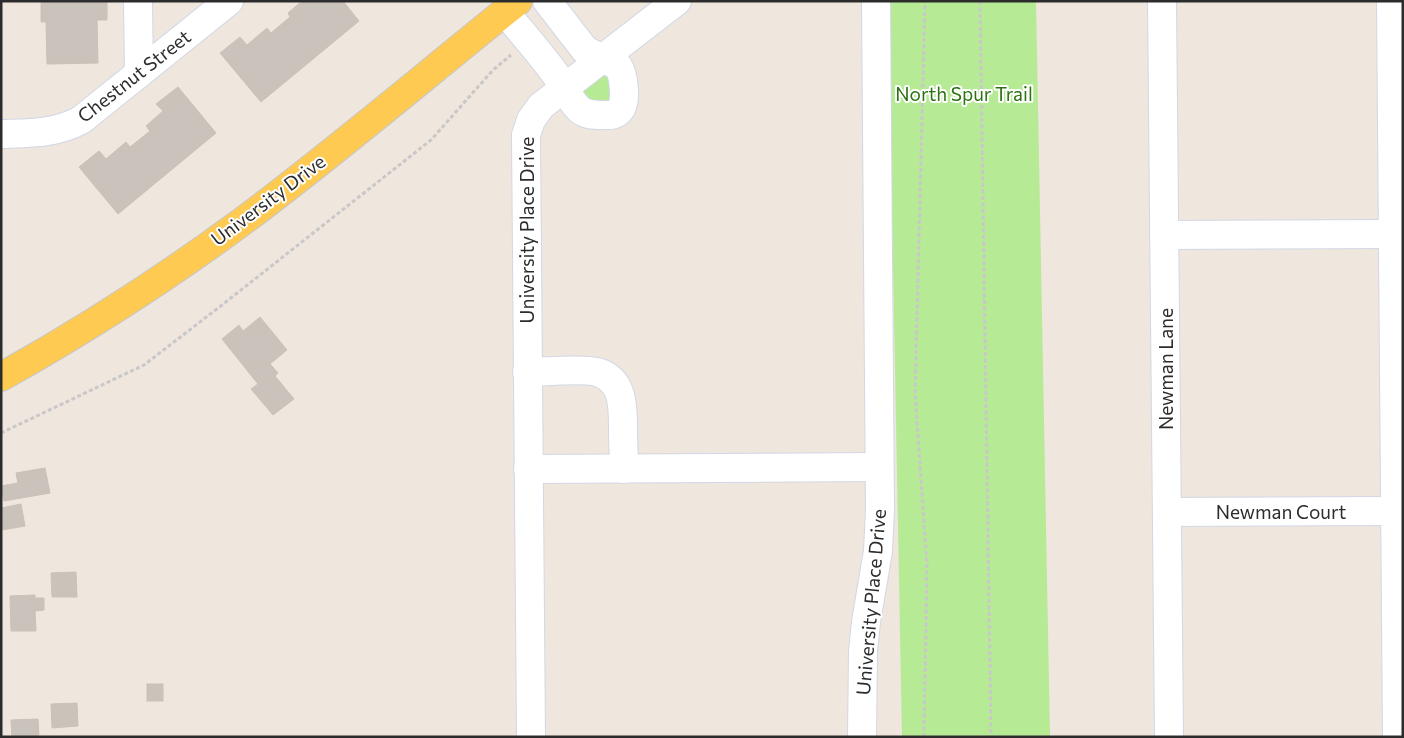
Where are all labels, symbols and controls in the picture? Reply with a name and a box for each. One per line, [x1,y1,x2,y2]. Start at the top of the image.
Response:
street label: Chestnut Street [73,24,195,127]
park label: North Spur Trail [895,82,1033,105]
street label: University Place Drive [515,137,538,323]
street label: University Drive [206,149,329,250]
street label: Newman Lane [1154,308,1177,430]
street label: Newman Court [1216,500,1347,523]
street label: University Place Drive [851,508,890,696]

